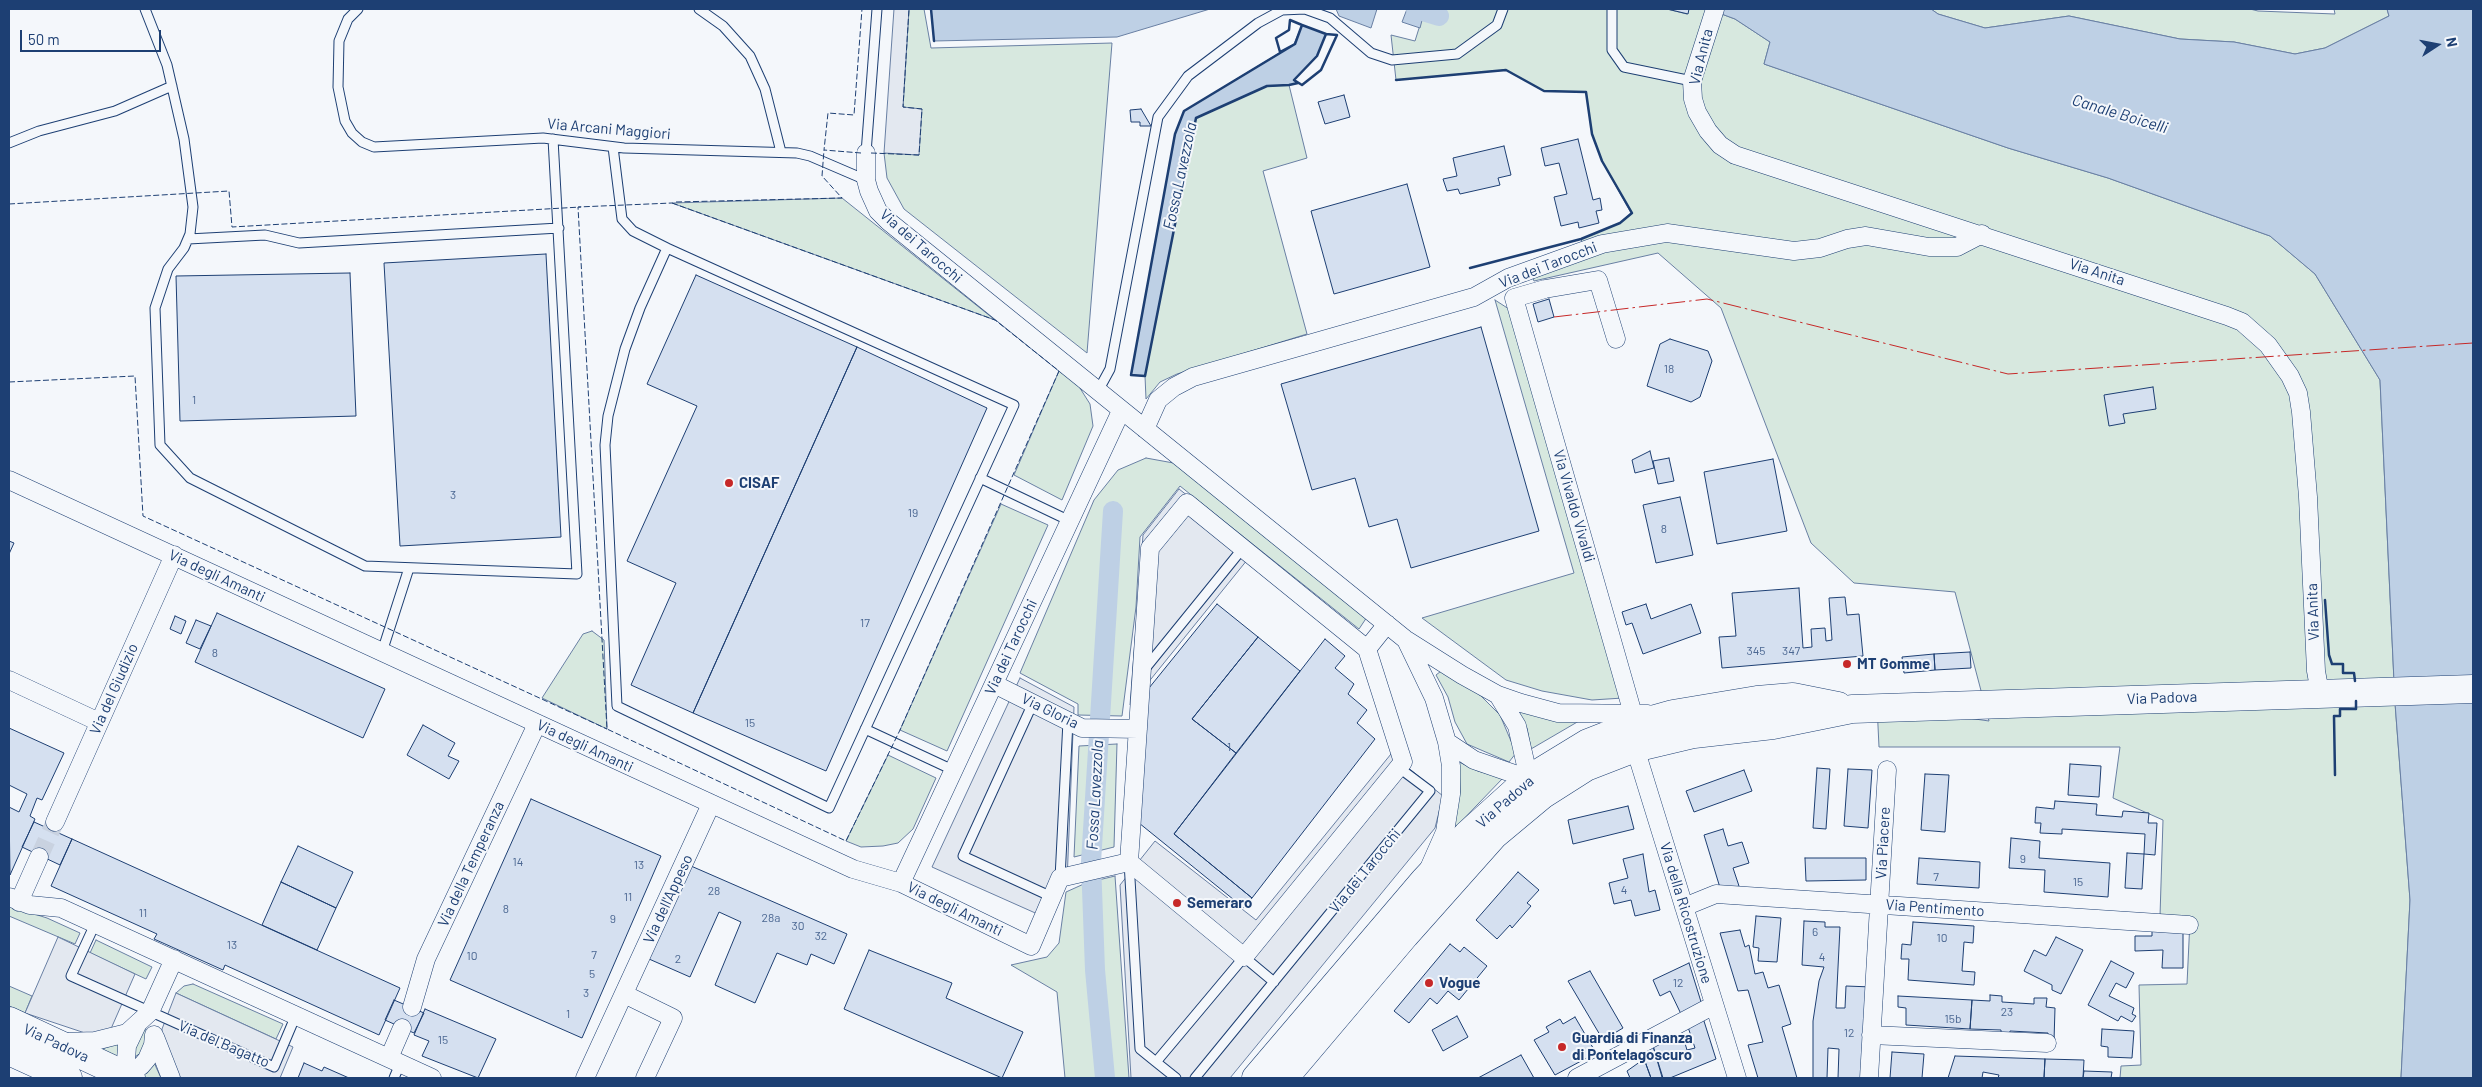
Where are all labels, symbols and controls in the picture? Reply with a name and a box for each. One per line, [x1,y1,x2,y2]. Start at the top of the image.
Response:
scale bar [22,20,164,52]
north arrow [2412,20,2462,70]
street label: Via Anita [1685,27,1717,87]
text: 50 m [28,30,60,48]
text: N [2443,36,2461,48]
water label: Canale Boicelli [2070,90,2170,138]
street label: Via Arcani Maggiori [546,115,672,143]
water label: Fossa Lavezzola [1159,120,1201,232]
street label: Via dei Tarocchi [876,205,966,287]
street label: Via dei Tarocchi [1497,238,1599,292]
street label: Via Anita [2067,255,2127,289]
house number: 18 [1664,362,1674,376]
house number: 1 [192,393,196,407]
street label: Via Vivaldo Vivaldi [1549,448,1599,564]
place label: CISAF [739,474,779,492]
marker: CISAF [723,477,735,489]
house number: 3 [450,488,456,502]
house number: 19 [908,506,918,520]
house number: 8 [1661,522,1667,536]
street label: Via degli Amanti [166,546,268,606]
street label: Via Anita [2303,583,2323,641]
street label: Via dei Tarocchi [981,596,1041,698]
house number: 17 [860,616,870,630]
street label: Via del Giudizio [86,641,142,737]
house number: 345 [1747,644,1765,658]
house number: 347 [1782,644,1800,658]
house number: 8 [212,646,218,660]
place label: MT Gomme [1857,655,1930,673]
marker: MT Gomme [1841,658,1853,670]
street label: Via Padova [2126,688,2198,708]
street label: Via Gloria [1019,690,1081,732]
street label: Via degli Amanti [534,716,636,776]
house number: 15 [745,716,755,730]
water label: Fossa Lavezzola [1083,740,1107,850]
house number: 1 [1227,740,1231,754]
street label: Via Padova [1472,772,1538,832]
street label: Via della Temperanza [434,798,508,930]
street label: Via Piacere [1872,806,1894,880]
street label: Via dei Tarocchi [1325,825,1405,917]
street label: Via della Ricostruzione [1656,840,1716,986]
street label: Via dell'Appeso [639,852,697,946]
house number: 9 [2020,852,2026,866]
house number: 14 [513,855,523,869]
house number: 13 [634,858,644,872]
house number: 7 [1933,870,1939,884]
house number: 15 [2073,875,2083,889]
street label: Via degli Amanti [904,878,1006,940]
house number: 4 [1621,883,1627,897]
house number: 28 [708,884,720,898]
house number: 11 [624,890,632,904]
place label: Semeraro [1187,894,1252,912]
street label: Via Pentimento [1885,896,1985,920]
marker: Semeraro [1171,897,1183,909]
house number: 8 [503,902,509,916]
house number: 11 [139,906,147,920]
house number: 28a [762,911,780,925]
house number: 9 [610,912,616,926]
house number: 30 [792,919,804,933]
house number: 6 [1812,925,1818,939]
house number: 32 [815,929,827,943]
house number: 10 [1937,931,1947,945]
house number: 13 [227,938,237,952]
house number: 7 [591,948,597,962]
house number: 10 [467,949,477,963]
house number: 4 [1819,950,1825,964]
house number: 2 [675,952,681,966]
house number: 5 [589,967,595,981]
place label: Vogue [1439,974,1480,992]
house number: 12 [1673,976,1683,990]
marker: Vogue [1423,977,1435,989]
house number: 3 [583,986,589,1000]
house number: 23 [2001,1005,2013,1019]
house number: 1 [566,1007,570,1021]
house number: 15b [1945,1012,1961,1026]
street label: Via del Bagatto [176,1017,272,1071]
street label: Via Padova [20,1020,92,1066]
house number: 12 [1844,1026,1854,1040]
place label: Guardia di Finanza di Pontelagoscuro [1572,1029,1693,1064]
house number: 15 [438,1033,448,1047]
marker: Guardia di Finanza di Pontelagoscuro [1556,1041,1568,1053]

